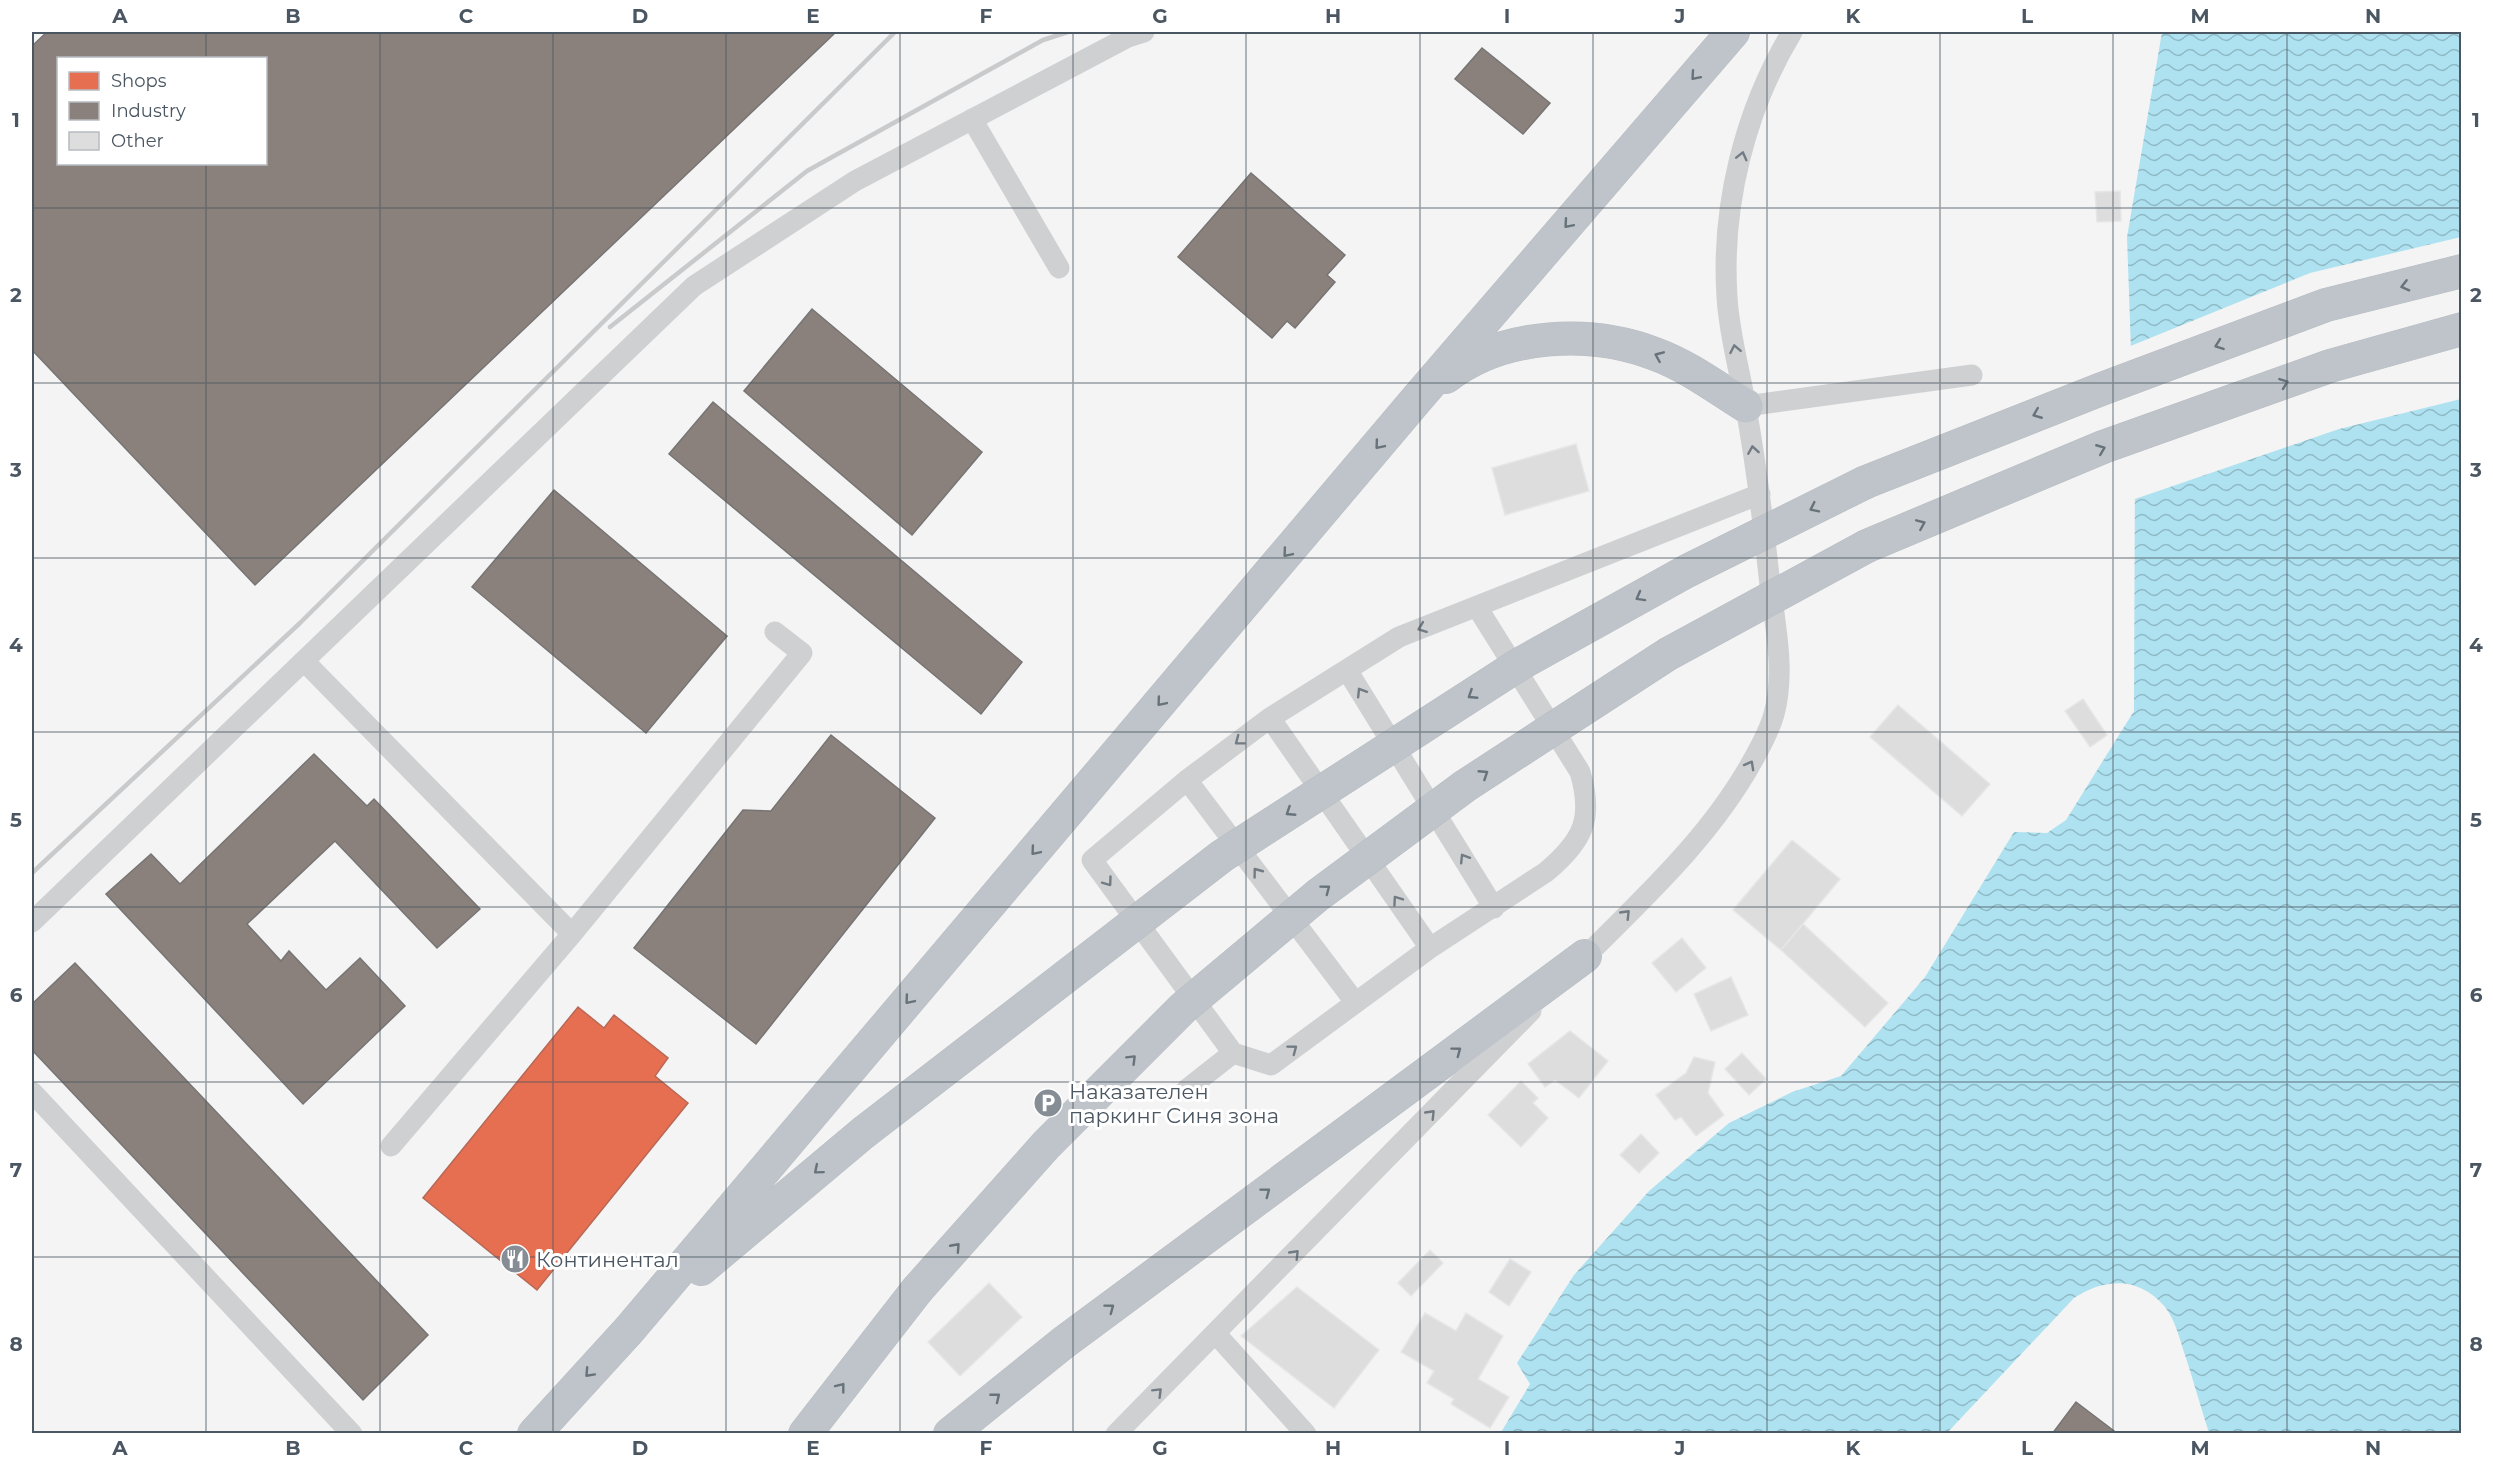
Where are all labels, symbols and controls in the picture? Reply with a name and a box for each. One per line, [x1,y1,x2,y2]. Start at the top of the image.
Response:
text: A [111,4,128,28]
text: B [285,4,301,28]
text: C [459,4,474,28]
text: D [632,4,648,28]
text: E [806,4,820,28]
text: F [980,4,993,28]
text: G [1152,4,1168,28]
text: H [1325,4,1341,28]
text: I [1504,4,1510,28]
text: J [1674,4,1685,28]
text: K [1846,4,1862,28]
text: L [2021,4,2033,28]
text: M [2190,4,2210,28]
text: N [2365,4,2381,28]
legend [57,57,267,165]
one-way arrow [1691,69,1702,80]
text: Shops [111,70,167,92]
text: Industry [111,100,186,122]
text: 1 [12,108,20,132]
text: 1 [2472,108,2480,132]
text: Other [111,130,164,152]
one-way arrow [1734,151,1747,161]
one-way arrow [1564,217,1575,228]
one-way arrow [2400,278,2410,291]
text: 2 [10,283,22,307]
text: 2 [2470,283,2482,307]
one-way arrow [2214,338,2225,350]
one-way arrow [1729,344,1742,354]
one-way arrow [1655,351,1666,363]
one-way arrow [2278,377,2289,390]
one-way arrow [2032,407,2043,419]
one-way arrow [1375,438,1386,449]
one-way arrow [2095,443,2106,456]
one-way arrow [1747,445,1760,455]
text: 3 [9,458,22,482]
text: 3 [2469,458,2482,482]
one-way arrow [1809,501,1820,512]
one-way arrow [1915,519,1926,531]
one-way arrow [1284,546,1295,557]
one-way arrow [1636,590,1647,601]
one-way arrow [1417,621,1428,633]
text: 4 [9,633,23,657]
text: 4 [2469,633,2483,657]
one-way arrow [1356,688,1368,698]
one-way arrow [1468,688,1479,699]
one-way arrow [1157,695,1168,706]
one-way arrow [1234,734,1245,745]
one-way arrow [1743,761,1754,771]
one-way arrow [1477,770,1488,781]
one-way arrow [1286,805,1297,816]
text: 5 [10,808,22,832]
text: 5 [2470,808,2482,832]
one-way arrow [1031,844,1042,855]
one-way arrow [1459,854,1471,864]
one-way arrow [1253,868,1264,879]
one-way arrow [1101,876,1112,887]
one-way arrow [1320,885,1331,896]
one-way arrow [1393,896,1404,907]
one-way arrow [1619,911,1630,922]
text: 6 [10,983,23,1007]
text: 6 [2470,983,2483,1007]
one-way arrow [905,993,916,1004]
one-way arrow [1286,1045,1297,1056]
one-way arrow [1450,1047,1461,1058]
one-way arrow [1125,1055,1136,1066]
place label: Наказателен паркинг Синя зона [1069,1079,1279,1128]
parking icon: Наказателен паркинг Синя зона [1032,1087,1064,1119]
one-way arrow [1424,1110,1435,1120]
text: 7 [10,1158,22,1182]
text: 7 [2470,1158,2482,1182]
one-way arrow [814,1163,825,1174]
one-way arrow [1260,1188,1271,1199]
restaurant icon: Континентал [499,1243,531,1275]
one-way arrow [949,1243,960,1253]
place label: Континентал [536,1247,679,1272]
one-way arrow [1287,1250,1298,1261]
one-way arrow [1103,1305,1114,1316]
text: 8 [9,1332,23,1356]
text: 8 [2469,1332,2483,1356]
one-way arrow [585,1367,596,1377]
one-way arrow [834,1383,845,1394]
one-way arrow [1150,1389,1161,1400]
one-way arrow [989,1393,1000,1404]
text: A [111,1436,128,1460]
text: B [285,1436,301,1460]
text: C [459,1436,474,1460]
text: D [632,1436,648,1460]
text: E [806,1436,820,1460]
text: F [980,1436,993,1460]
text: G [1152,1436,1168,1460]
text: H [1325,1436,1341,1460]
text: I [1504,1436,1510,1460]
text: J [1674,1436,1685,1460]
text: K [1846,1436,1862,1460]
text: L [2021,1436,2033,1460]
text: M [2190,1436,2210,1460]
text: N [2365,1436,2381,1460]

